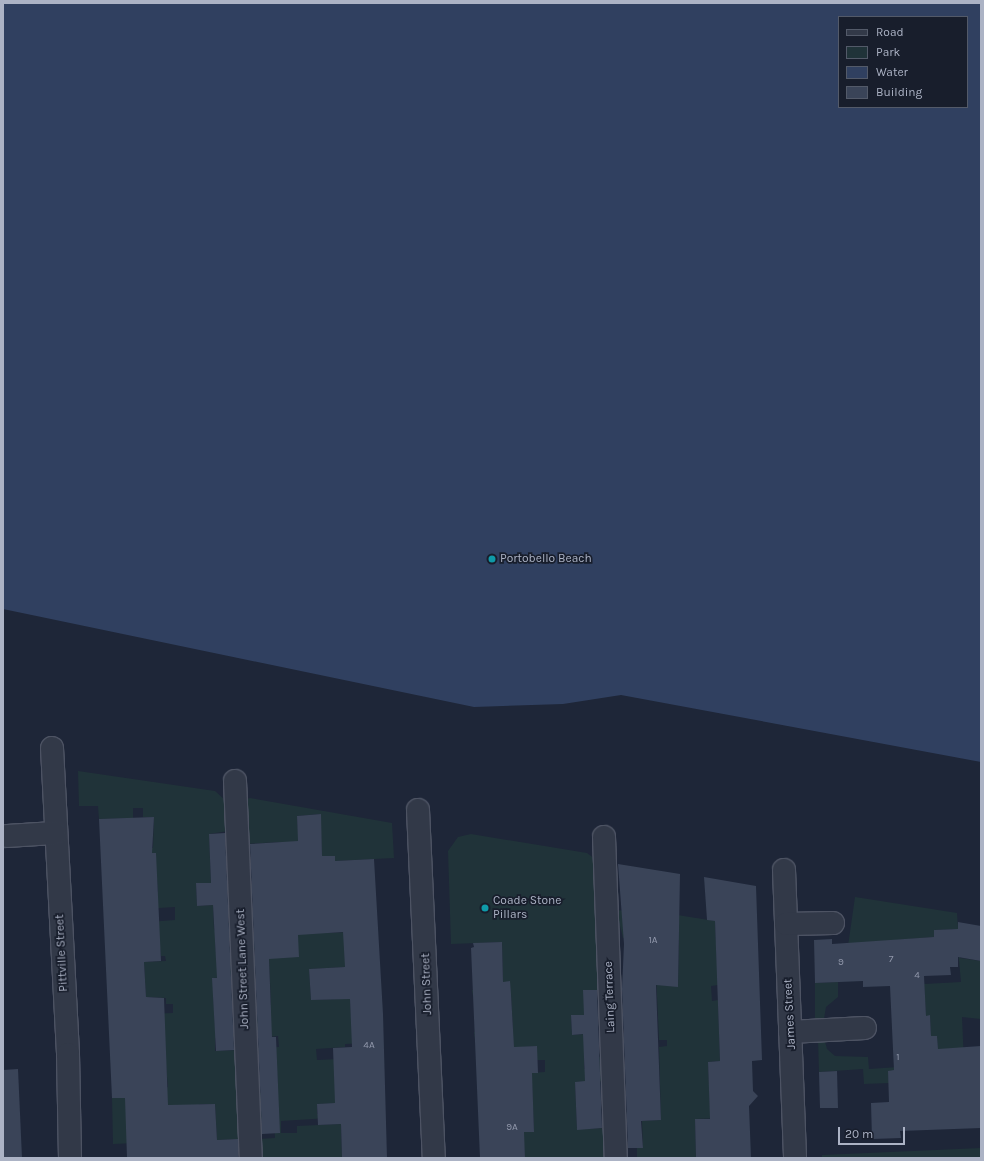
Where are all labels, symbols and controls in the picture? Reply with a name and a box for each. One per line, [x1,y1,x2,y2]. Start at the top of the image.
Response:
legend [838,16,968,108]
text: Road [876,25,904,39]
text: Park [876,45,900,59]
text: Water [876,65,908,79]
text: Building [876,85,922,99]
place label: Portobello Beach [500,552,592,566]
marker: Portobello Beach [487,554,497,564]
place label: Coade Stone Pillars [493,894,561,922]
marker: Coade Stone Pillars [480,903,490,913]
street label: John Street Lane West [234,909,252,1029]
street label: Pittville Street [53,914,71,992]
house number: 1A [648,935,658,947]
street label: John Street [419,953,435,1015]
house number: 7 [889,954,893,966]
house number: 9 [838,957,844,969]
street label: Laing Terrace [602,961,618,1033]
house number: 4 [914,970,920,982]
street label: James Street [781,978,799,1050]
house number: 4A [363,1040,375,1052]
house number: 1 [896,1052,900,1064]
scale bar [840,1119,907,1145]
house number: 9A [506,1122,518,1134]
text: 20 m [845,1127,873,1141]

